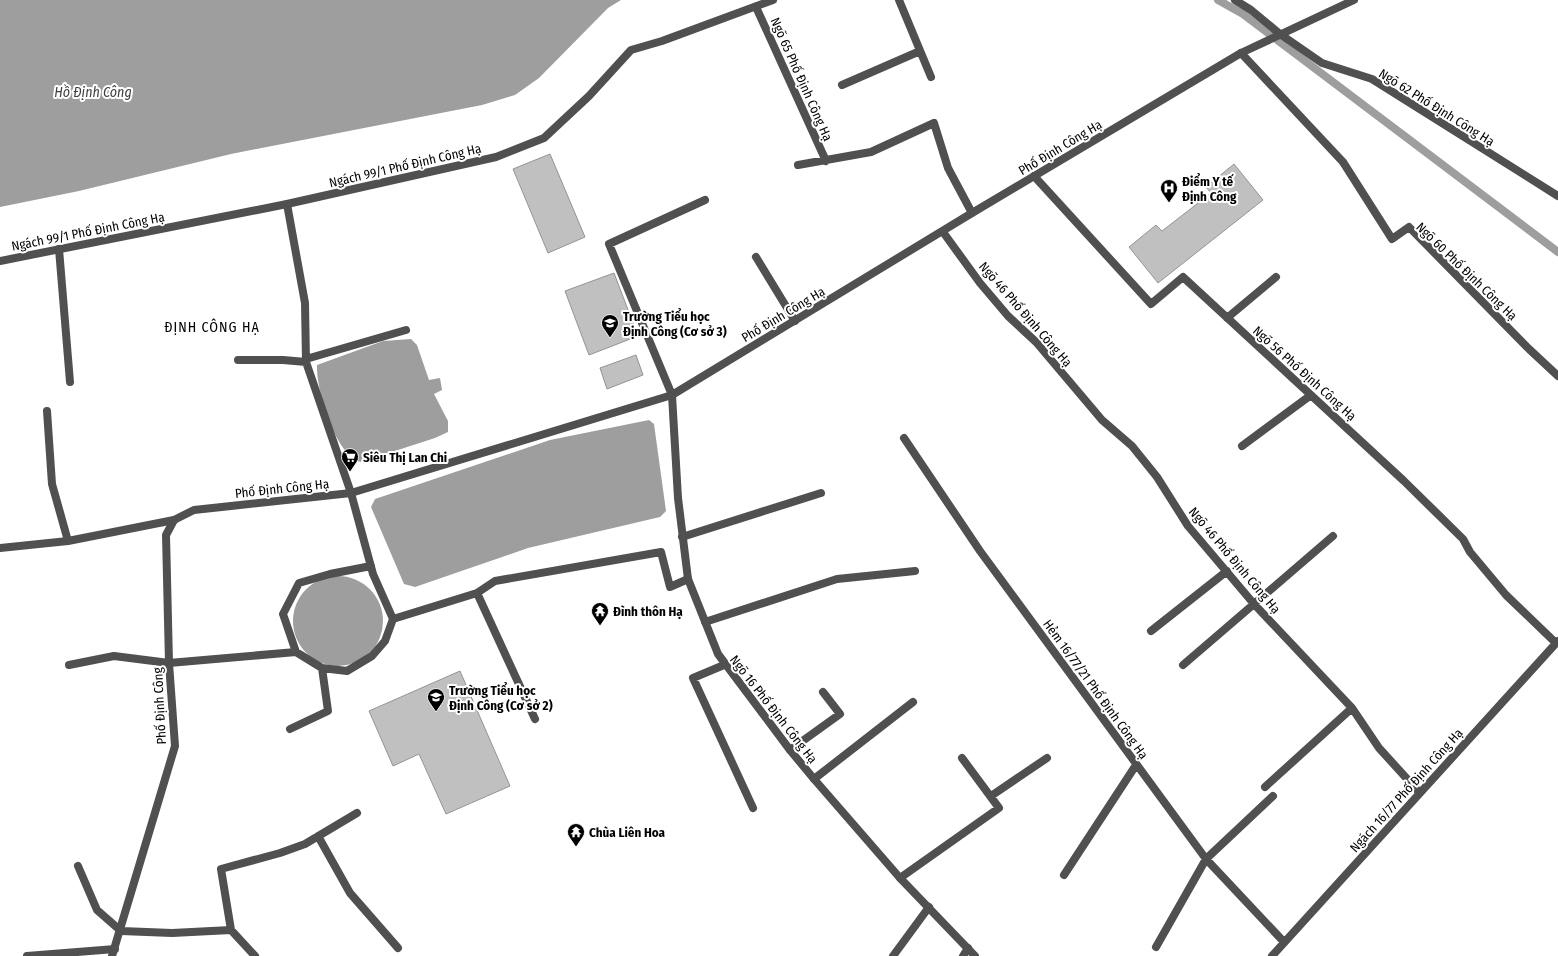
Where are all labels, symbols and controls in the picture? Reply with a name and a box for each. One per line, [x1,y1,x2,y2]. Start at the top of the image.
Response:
street label: Ngõ 65 Phố Định Công Hạ [768,15,836,143]
street label: Ngõ 62 Phố Định Công Hạ [1376,66,1497,149]
water label: Hồ Định Công [54,83,132,101]
street label: Phố Định Công Hạ [1016,117,1105,178]
street label: Ngách 99/1 Phố Định Công Hạ [328,141,483,190]
place label: Điểm Y tế Định Công [1182,173,1237,204]
hospital icon: Điểm Y tế Định Công [1159,178,1179,203]
street label: Ngách 99/1 Phố Định Công Hạ [10,209,166,254]
street label: Ngõ 60 Phố Định Công Hạ [1413,219,1520,323]
street label: Ngõ 46 Phố Định Công Hạ [976,259,1075,370]
street label: Phố Định Công Hạ [739,284,828,345]
place label: Trường Tiểu học Định Công (Cơ sở 3) [623,308,727,339]
school or university icon: Trường Tiểu học Định Công (Cơ sở 3) [600,313,620,338]
district label: ĐỊNH CÔNG HẠ [164,318,260,336]
street label: Ngõ 56 Phố Định Công Hạ [1250,323,1359,424]
supermarket icon: Siêu Thị Lan Chi [340,447,360,472]
place label: Siêu Thị Lan Chi [363,450,447,465]
street label: Phố Định Công Hạ [234,476,330,501]
street label: Ngõ 46 Phố Định Công Hạ [1186,504,1283,616]
temple icon: Đình thôn Hạ [590,601,610,626]
place label: Đình thôn Hạ [613,604,683,619]
street label: Hẻm 16/77/21 Phố Định Công Hạ [1040,617,1151,762]
street label: Ngõ 16 Phố Định Công Hạ [727,652,820,766]
street label: Phố Định Công [150,666,169,745]
place label: Trường Tiểu học Định Công (Cơ sở 2) [449,682,553,713]
school or university icon: Trường Tiểu học Định Công (Cơ sở 2) [426,687,446,712]
street label: Ngách 16/77 Phố Định Công Hạ [1347,725,1466,855]
temple icon: Chùa Liên Hoa [566,822,586,847]
place label: Chùa Liên Hoa [589,825,666,840]

